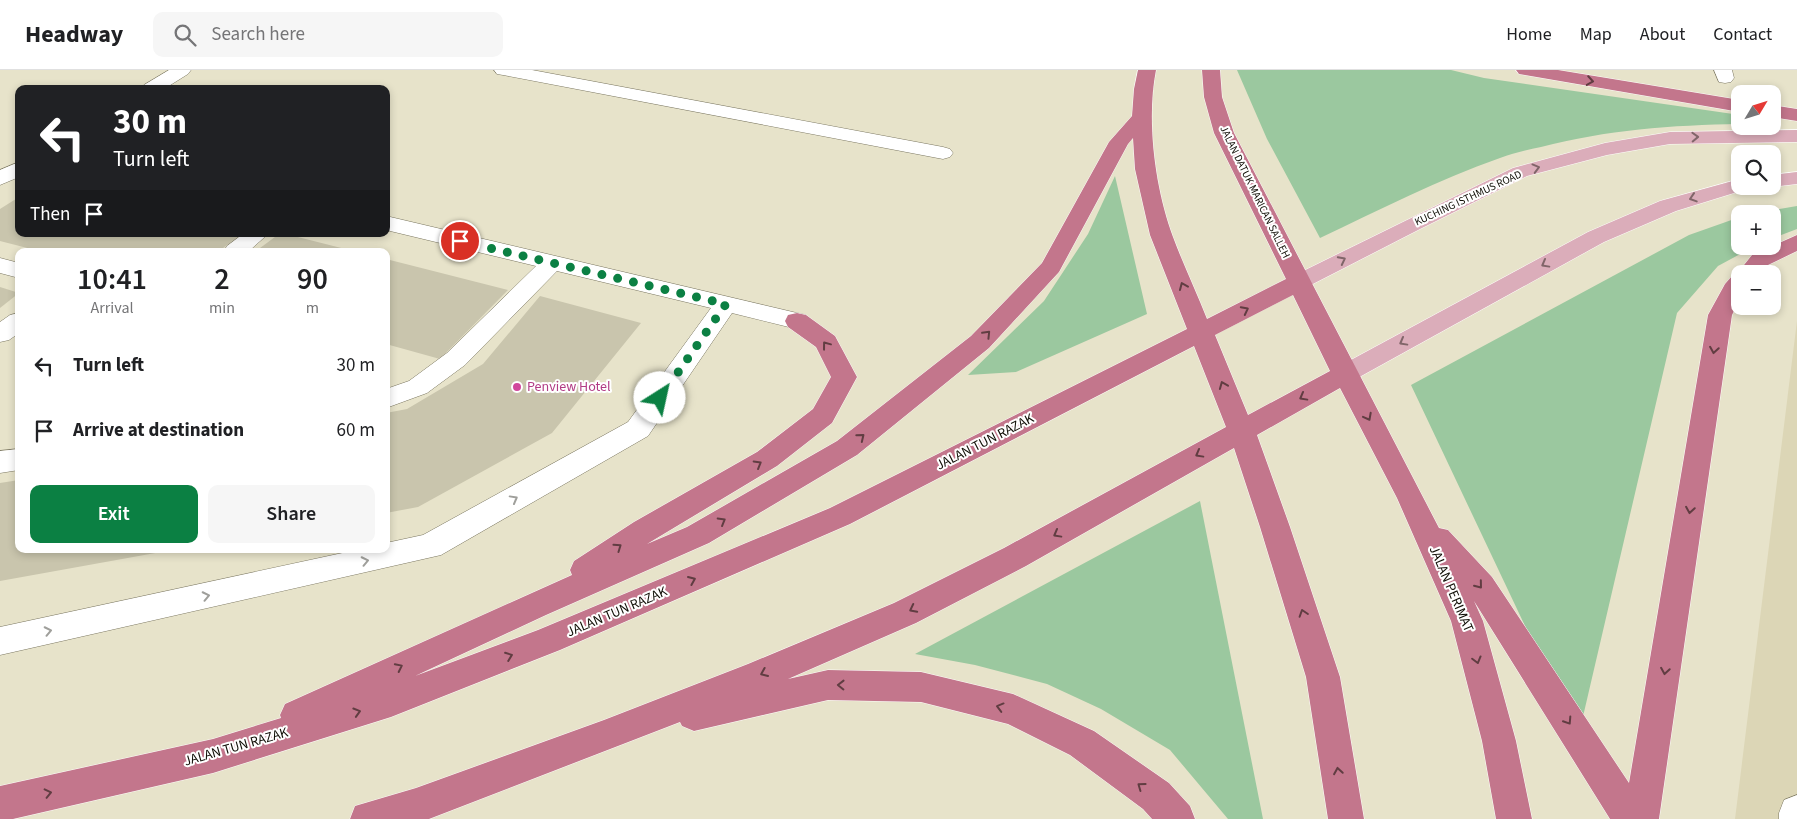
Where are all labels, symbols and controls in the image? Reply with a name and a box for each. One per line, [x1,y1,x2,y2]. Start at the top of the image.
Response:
search box [153,12,503,57]
text: Headway [25,17,123,52]
icon: search [171,21,199,49]
text: Search here [211,21,305,48]
text: Home [1506,22,1552,47]
text: Map [1580,22,1612,47]
text: About [1640,22,1685,47]
text: Contact [1713,22,1772,47]
one-way arrow [1586,75,1595,85]
north arrow [1731,85,1781,135]
map controls [1731,85,1781,315]
text: 30 m [113,97,187,147]
icon: left [30,105,95,170]
street label: JALAN DATUK MARICAN SALLEH [1216,123,1294,261]
one-way arrow [1692,132,1700,142]
text: Turn left [113,143,189,175]
button: search [1731,145,1781,195]
one-way arrow [1532,163,1540,173]
street label: KUCHING ISTHMUS ROAD [1412,166,1524,229]
one-way arrow [1690,192,1698,202]
icon: arrive [80,200,108,228]
text: Then [30,201,70,228]
button: + [1731,205,1781,255]
pin [439,220,481,262]
icon: arrive [446,227,474,255]
one-way arrow [1337,256,1346,266]
text: 10:41 [77,258,147,301]
text: 2 [214,258,230,301]
text: 90 [297,258,328,301]
one-way arrow [1542,258,1551,268]
button: − [1731,265,1781,315]
one-way arrow [1178,283,1188,291]
text: Arrival [91,297,134,319]
text: min [209,297,235,319]
text: m [306,297,319,319]
one-way arrow [1240,305,1249,316]
one-way arrow [981,331,990,340]
one-way arrow [1399,336,1408,346]
one-way arrow [823,341,832,351]
one-way arrow [1710,345,1720,354]
icon: left [30,352,58,380]
text: Turn left [73,352,144,379]
text: 30 m [337,352,375,379]
position arrow [633,371,685,423]
place label: Penview Hotel [527,377,611,397]
marker: Penview Hotel [511,381,523,393]
one-way arrow [1219,381,1229,390]
one-way arrow [1299,391,1308,401]
street label: JALAN TUN RAZAK [933,408,1038,475]
one-way arrow [1362,412,1372,421]
icon: arrive [30,417,58,445]
text: Arrive at destination [73,417,244,444]
text: 60 m [337,417,375,444]
one-way arrow [855,434,864,442]
one-way arrow [1195,448,1204,458]
one-way arrow [752,460,761,470]
button: Exit [30,485,198,543]
button: Share [208,485,375,543]
one-way arrow [508,496,517,506]
one-way arrow [1685,506,1695,515]
one-way arrow [716,517,725,527]
one-way arrow [1053,527,1062,537]
street label: JALAN PERIMAT [1424,543,1478,636]
one-way arrow [612,544,622,553]
one-way arrow [361,556,369,567]
one-way arrow [687,576,696,587]
one-way arrow [1474,579,1483,588]
street label: JALAN TUN RAZAK [564,581,671,642]
one-way arrow [202,591,211,602]
one-way arrow [909,603,918,613]
one-way arrow [1298,609,1308,617]
one-way arrow [43,626,52,637]
one-way arrow [504,651,513,662]
one-way arrow [1471,656,1482,665]
one-way arrow [394,663,403,673]
one-way arrow [1660,666,1670,675]
one-way arrow [760,667,769,677]
one-way arrow [836,680,844,690]
one-way arrow [996,702,1005,713]
one-way arrow [352,707,360,717]
one-way arrow [1562,715,1571,724]
street label: JALAN TUN RAZAK [182,722,291,771]
one-way arrow [1334,767,1344,775]
one-way arrow [1137,783,1147,792]
one-way arrow [43,788,52,799]

